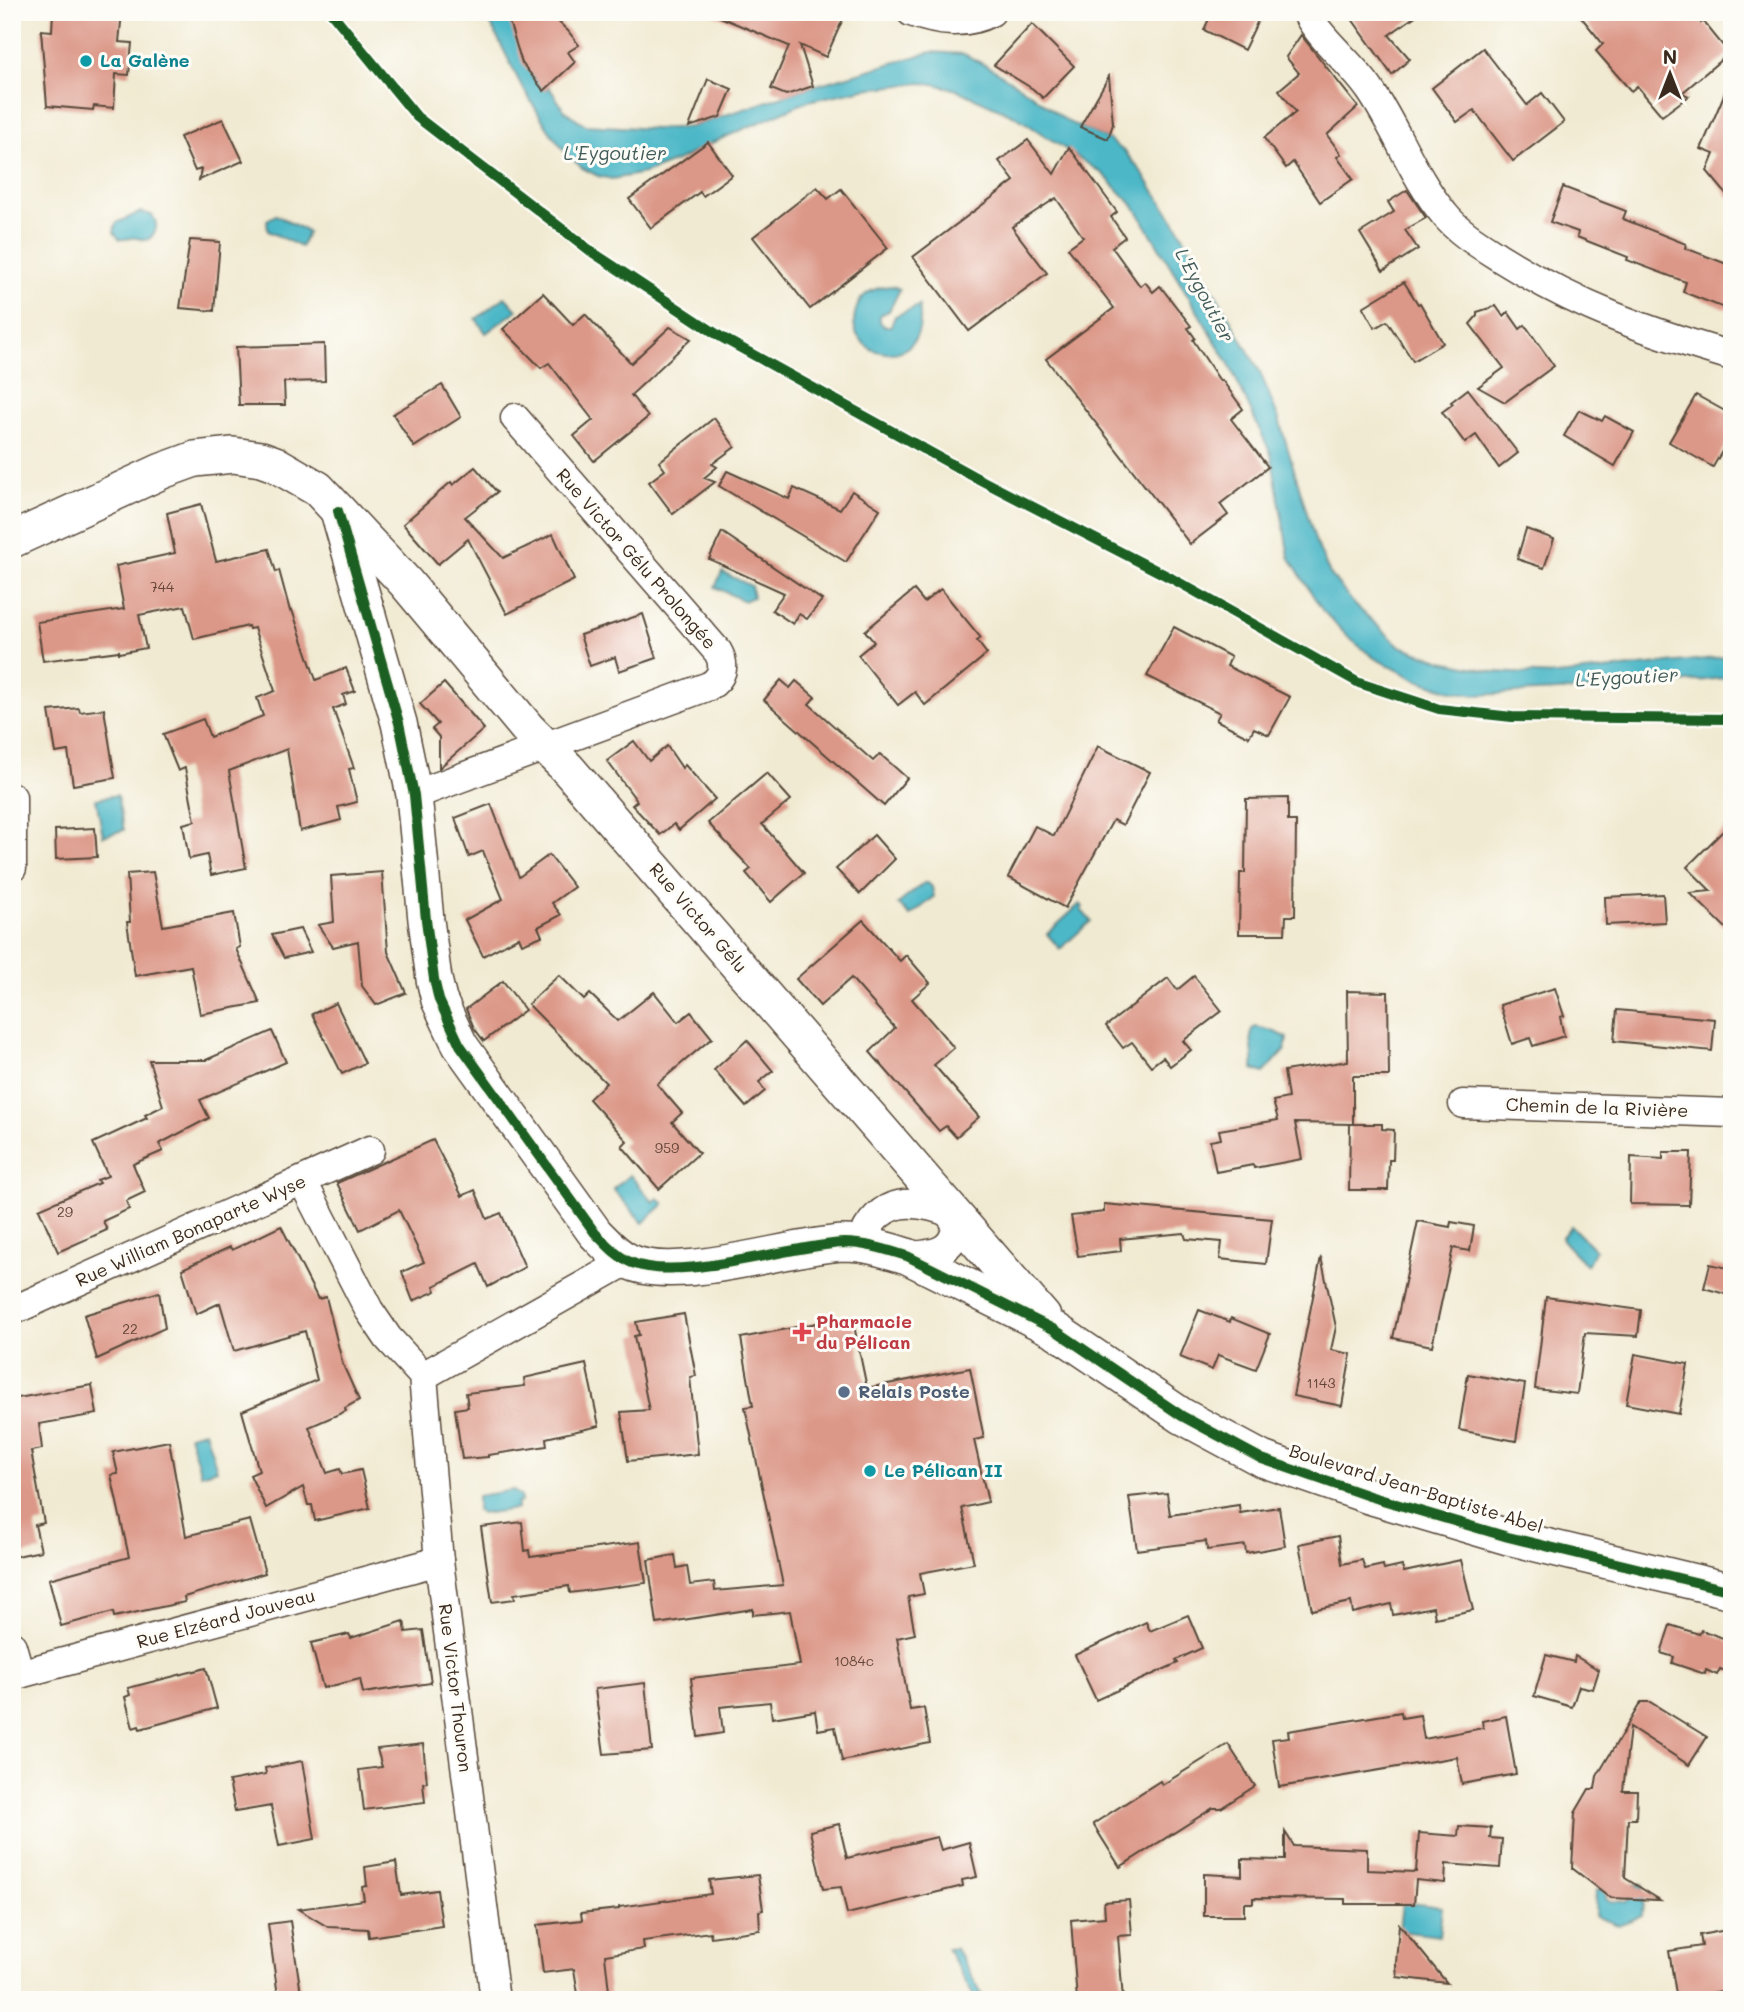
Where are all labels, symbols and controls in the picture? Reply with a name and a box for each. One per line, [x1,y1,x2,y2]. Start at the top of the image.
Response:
north arrow [1636,38,1706,108]
text: N [1663,44,1677,69]
place label: La Galène [100,48,190,72]
marker: La Galène [78,53,94,69]
water label: L'Eygoutier [563,140,667,165]
water label: L'Eygoutier [1170,243,1241,346]
street label: Rue Victor Gélu Prolongée [551,463,722,654]
house number: 744 [150,577,175,596]
water label: L'Eygoutier [1575,661,1679,692]
street label: Rue Victor Gélu [644,857,753,977]
street label: Chemin de la Rivière [1505,1092,1689,1122]
house number: 959 [655,1138,679,1157]
street label: Rue William Bonaparte Wyse [72,1168,310,1292]
house number: 29 [57,1202,73,1221]
place label: Pharmacie du Pélican [816,1309,912,1354]
house number: 22 [122,1319,138,1338]
marker: Pharmacie du Pélican [794,1324,810,1340]
house number: 1143 [1307,1373,1335,1392]
place label: Relais Poste [858,1379,970,1403]
marker: Relais Poste [836,1384,852,1400]
street label: Boulevard Jean-Baptiste Abel [1286,1438,1546,1538]
place label: Le Pélican II [884,1458,1003,1482]
marker: Le Pélican II [862,1463,878,1479]
street label: Rue Elzéard Jouveau [134,1583,318,1653]
street label: Rue Victor Thouron [434,1602,478,1774]
house number: 1084c [834,1651,874,1670]

